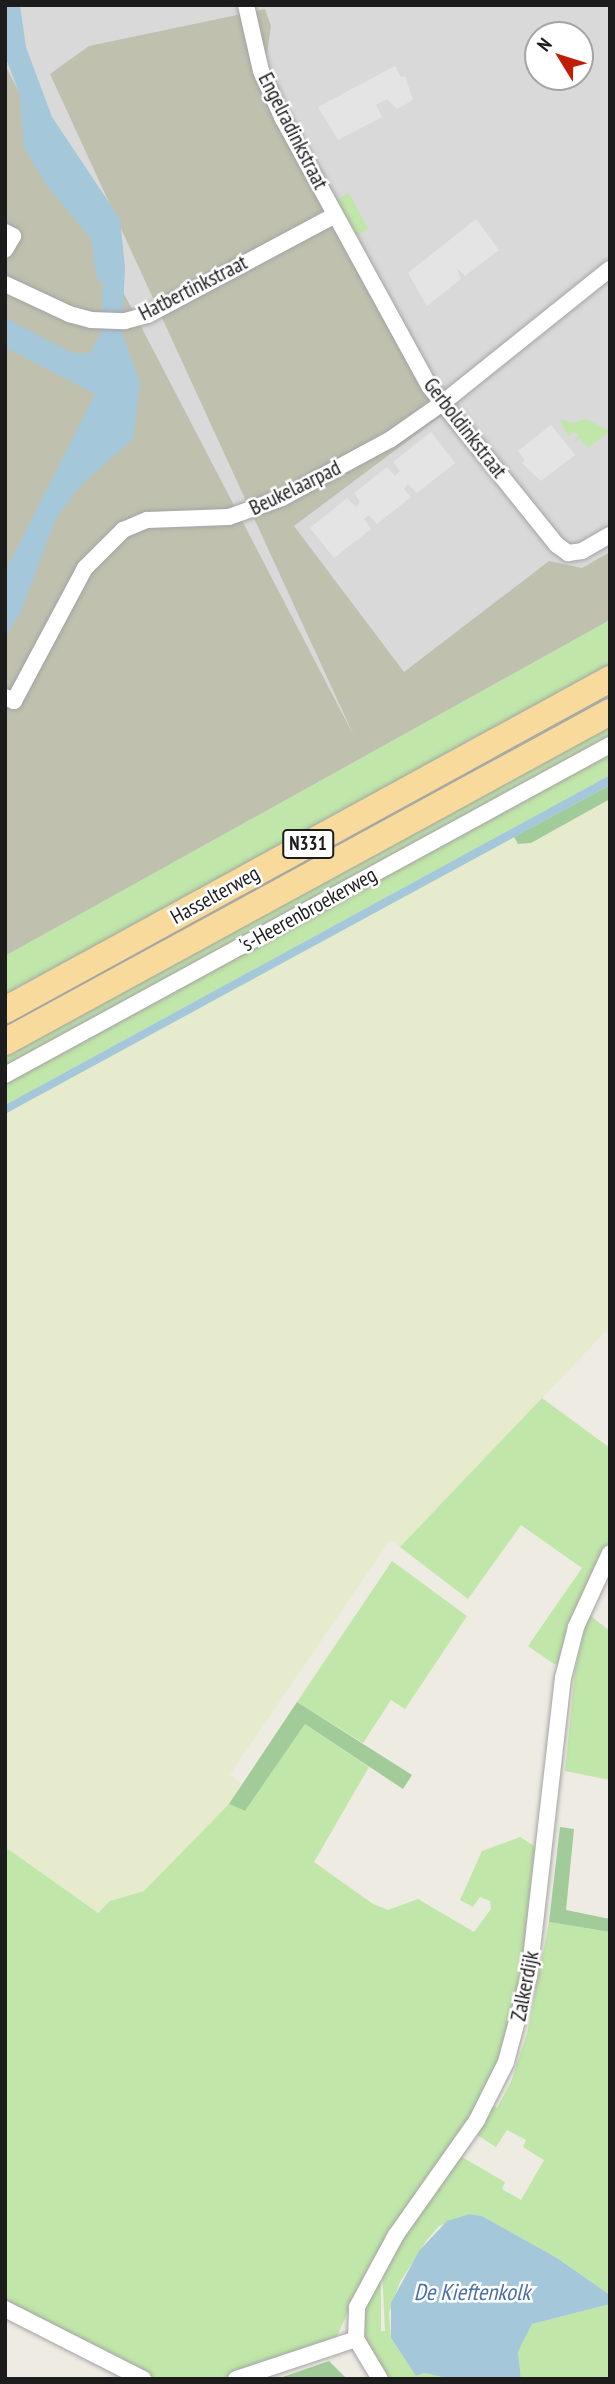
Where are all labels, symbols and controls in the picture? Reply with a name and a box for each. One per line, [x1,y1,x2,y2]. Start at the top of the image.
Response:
north arrow [524,21,594,91]
text: N [531,33,557,56]
street label: Engelradinkstraat [253,69,333,193]
street label: Hatbertinkstraat [135,250,251,326]
street label: Gerboldinkstraat [418,373,512,483]
street label: Beukelaarpad [245,455,345,521]
road number: N331 [282,828,334,860]
street label: Hasselterweg [166,860,264,930]
street label: 's-Heerenbroekerweg [235,862,381,958]
street label: Zalkerdijk [506,1949,544,2023]
water label: De Kieftenkolk [414,2278,530,2306]

